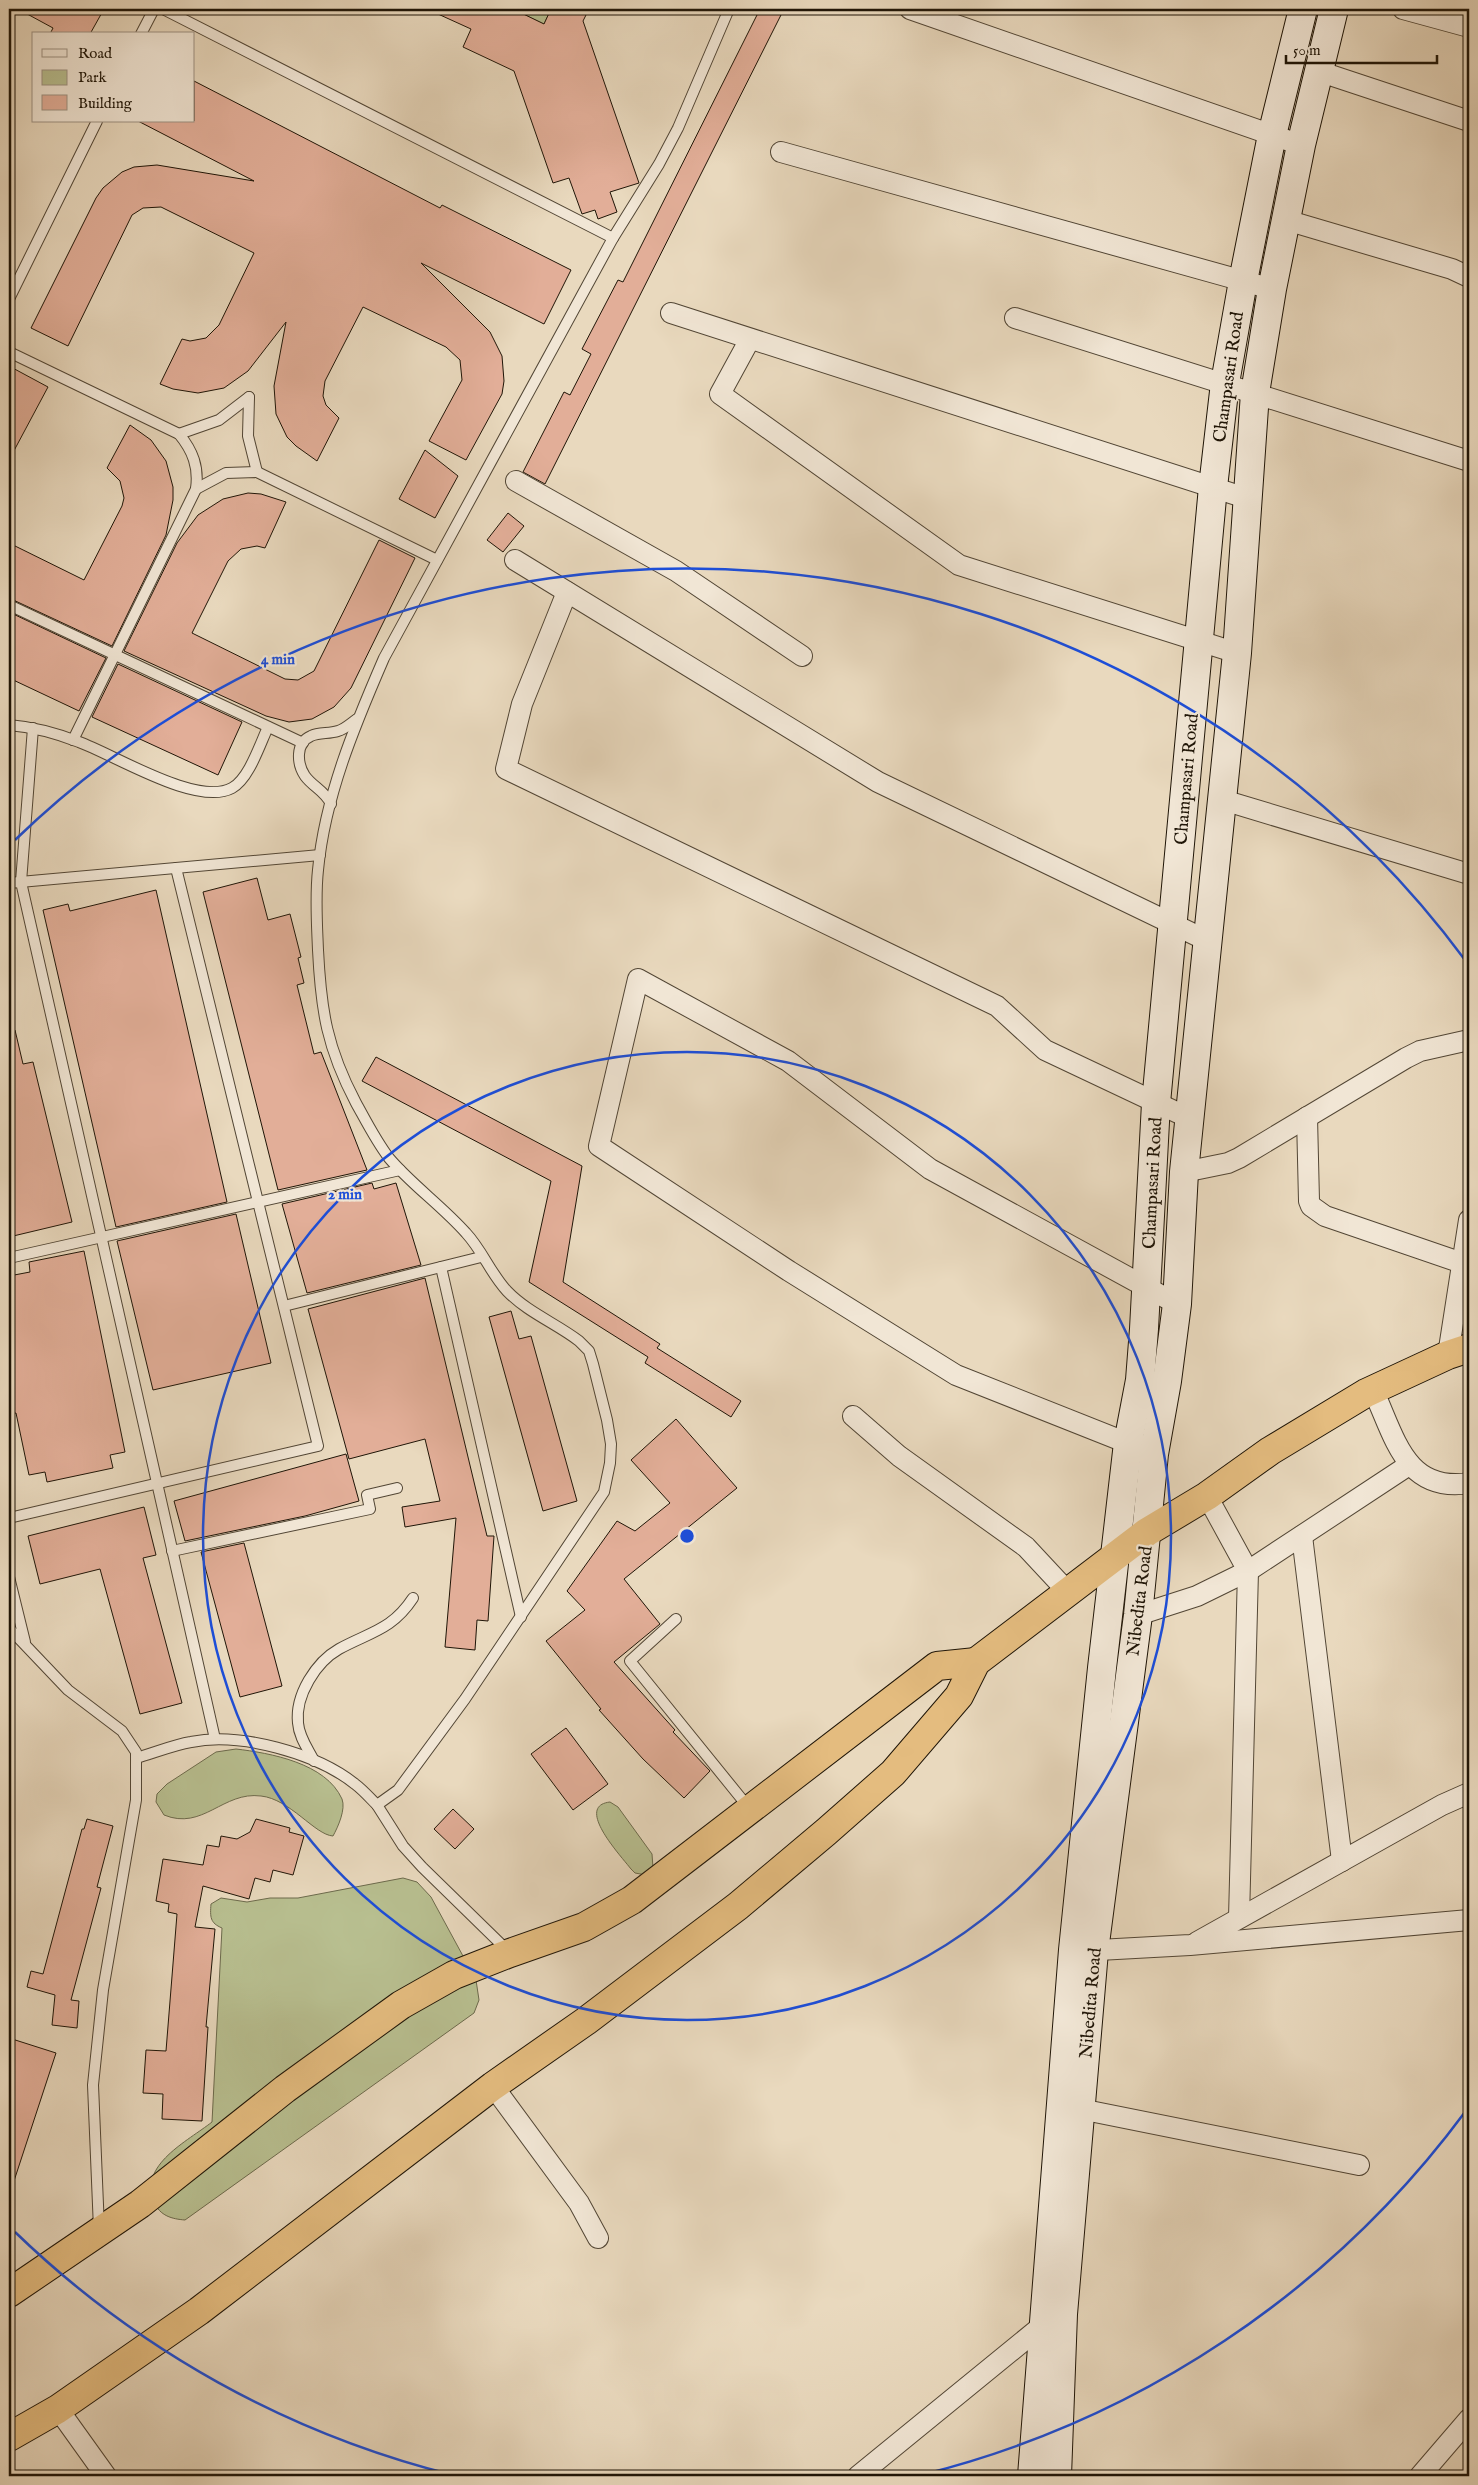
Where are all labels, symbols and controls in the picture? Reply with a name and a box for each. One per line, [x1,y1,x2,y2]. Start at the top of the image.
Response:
legend [32,32,195,122]
scale bar [1286,32,1437,64]
text: 50 m [1293,41,1321,60]
text: Road [78,44,113,63]
text: Park [78,68,108,87]
text: Building [78,94,133,113]
street label: Champasari Road [1209,310,1250,444]
text: 4 min [261,650,295,669]
street label: Champasari Road [1170,712,1205,846]
street label: Champasari Road [1139,1116,1168,1249]
text: 2 min [328,1185,362,1204]
centre of rings [678,1527,696,1545]
street label: Nibedita Road [1122,1544,1159,1658]
street label: Nibedita Road [1075,1946,1108,2059]

